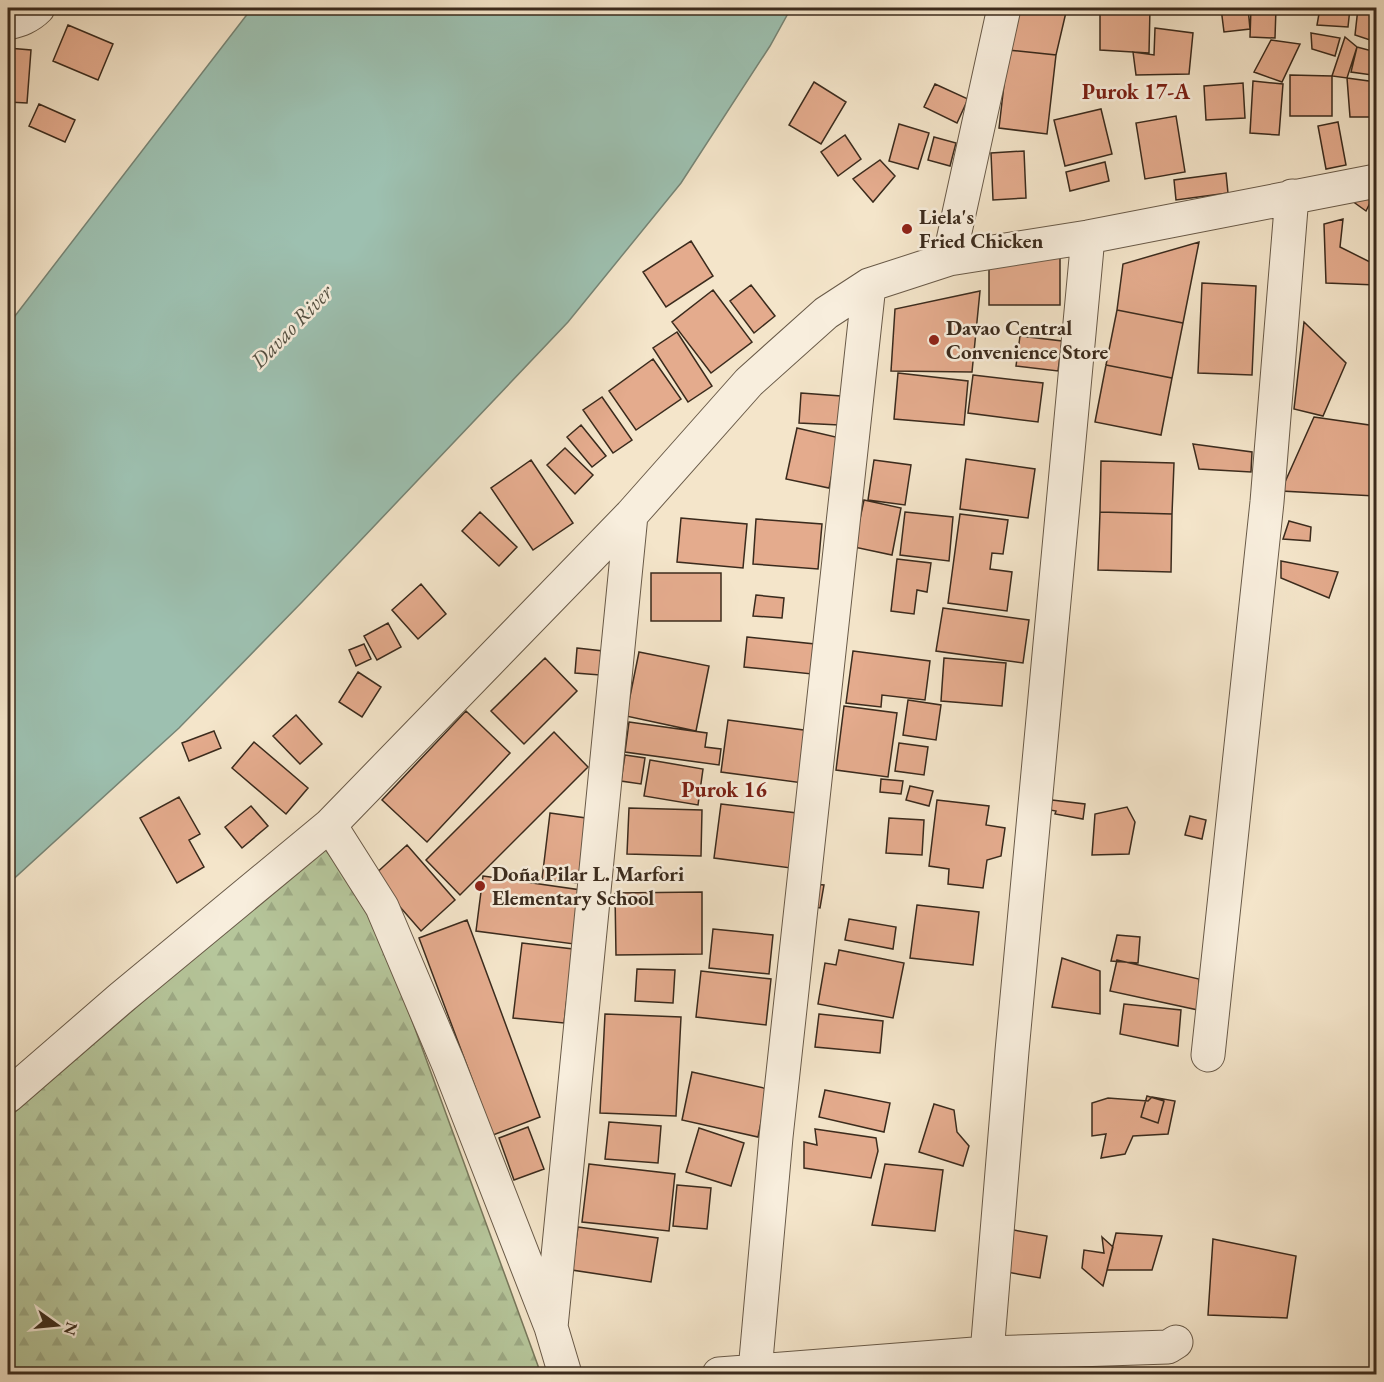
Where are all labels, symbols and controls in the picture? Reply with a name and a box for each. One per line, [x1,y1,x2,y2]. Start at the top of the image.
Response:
district label: Purok 17-A [1082,77,1190,106]
place label: Liela's Fried Chicken [919,203,1043,254]
marker: Liela's Fried Chicken [900,222,914,236]
water label: Davao River [243,277,340,375]
place label: Davao Central Convenience Store [946,314,1109,365]
marker: Davao Central Convenience Store [927,333,941,347]
district label: Purok 16 [681,775,767,804]
place label: Doña Pilar L. Marfori Elementary School [492,860,684,911]
marker: Doña Pilar L. Marfori Elementary School [473,879,487,893]
north arrow [27,1295,87,1355]
text: N [59,1320,83,1338]

